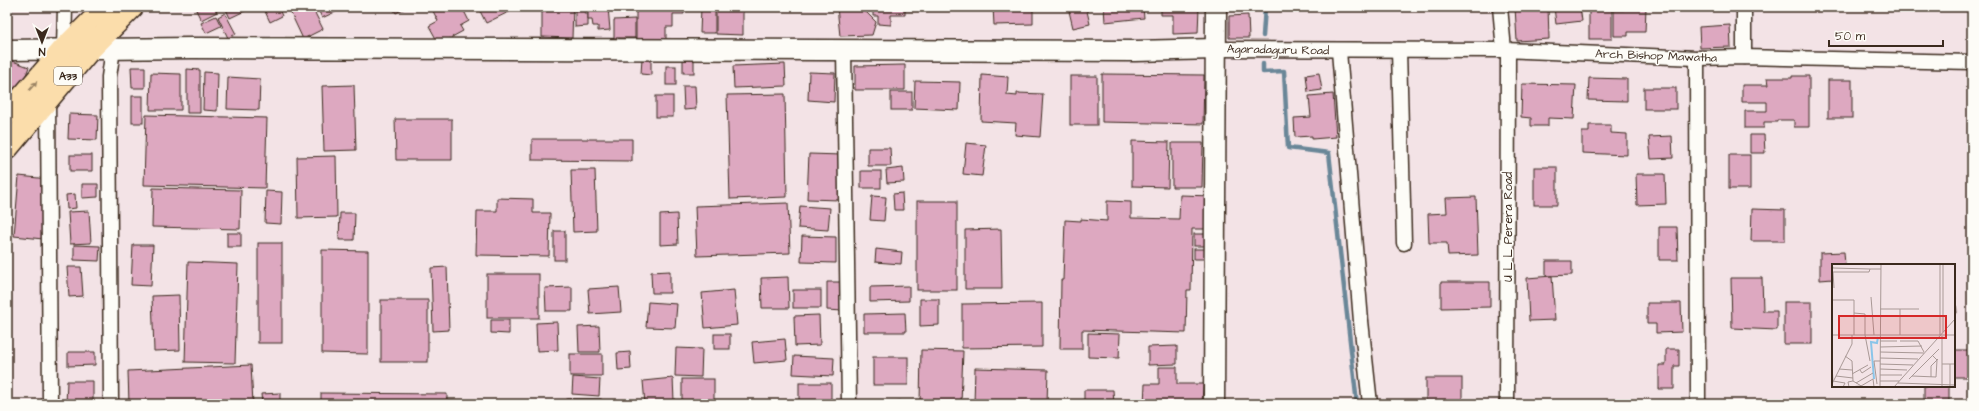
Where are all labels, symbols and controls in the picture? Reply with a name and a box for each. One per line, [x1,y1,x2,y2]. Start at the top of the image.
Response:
north arrow [22,22,62,62]
scale bar [1829,22,1943,48]
text: 50 m [1835,28,1866,45]
street label: Agaradaguru Road [1227,41,1329,60]
text: N [38,44,45,59]
street label: Arch Bishop Mawatha [1595,45,1717,67]
road number: A33 [54,67,82,85]
one-way arrow [28,80,37,91]
street label: U L L Perera Road [1500,172,1517,282]
inset map [1832,264,1955,387]

